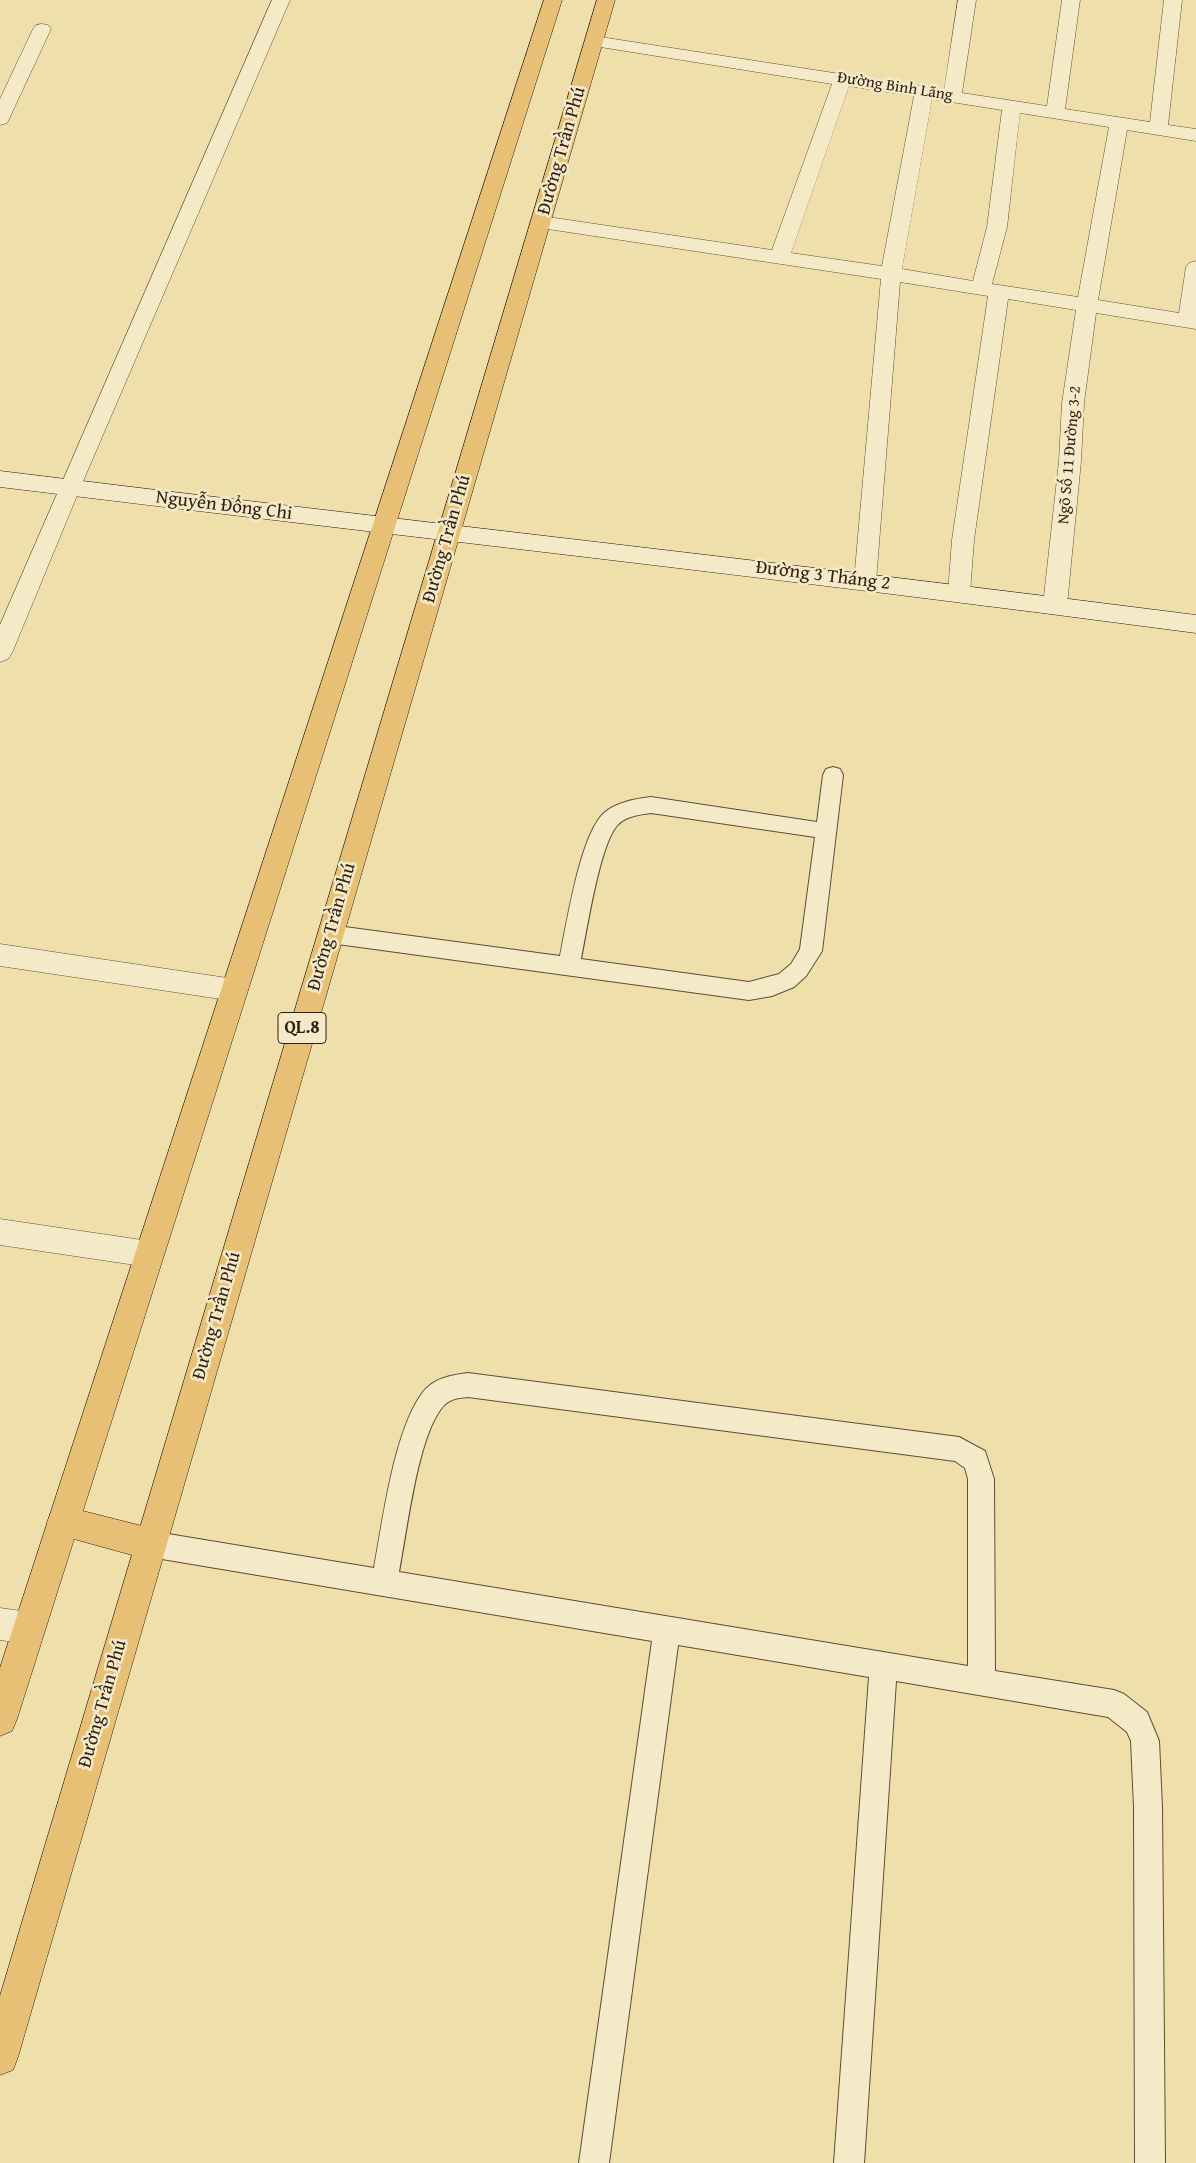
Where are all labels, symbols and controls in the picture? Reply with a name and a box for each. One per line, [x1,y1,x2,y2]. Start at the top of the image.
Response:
street label: Đường Binh Lãng [836,68,954,106]
street label: Đường Trần Phú [533,84,591,218]
street label: Ngõ Số 11 Đường 3-2 [1054,385,1086,525]
street label: Đường Trần Phú [418,472,476,606]
street label: Nguyễn Đổng Chi [154,486,294,526]
street label: Đường 3 Tháng 2 [754,556,892,596]
street label: Đường Trần Phú [303,860,361,994]
road number: QL.8 [278,1012,326,1044]
street label: Đường Trần Phú [188,1249,246,1383]
street label: Đường Trần Phú [74,1637,132,1771]

